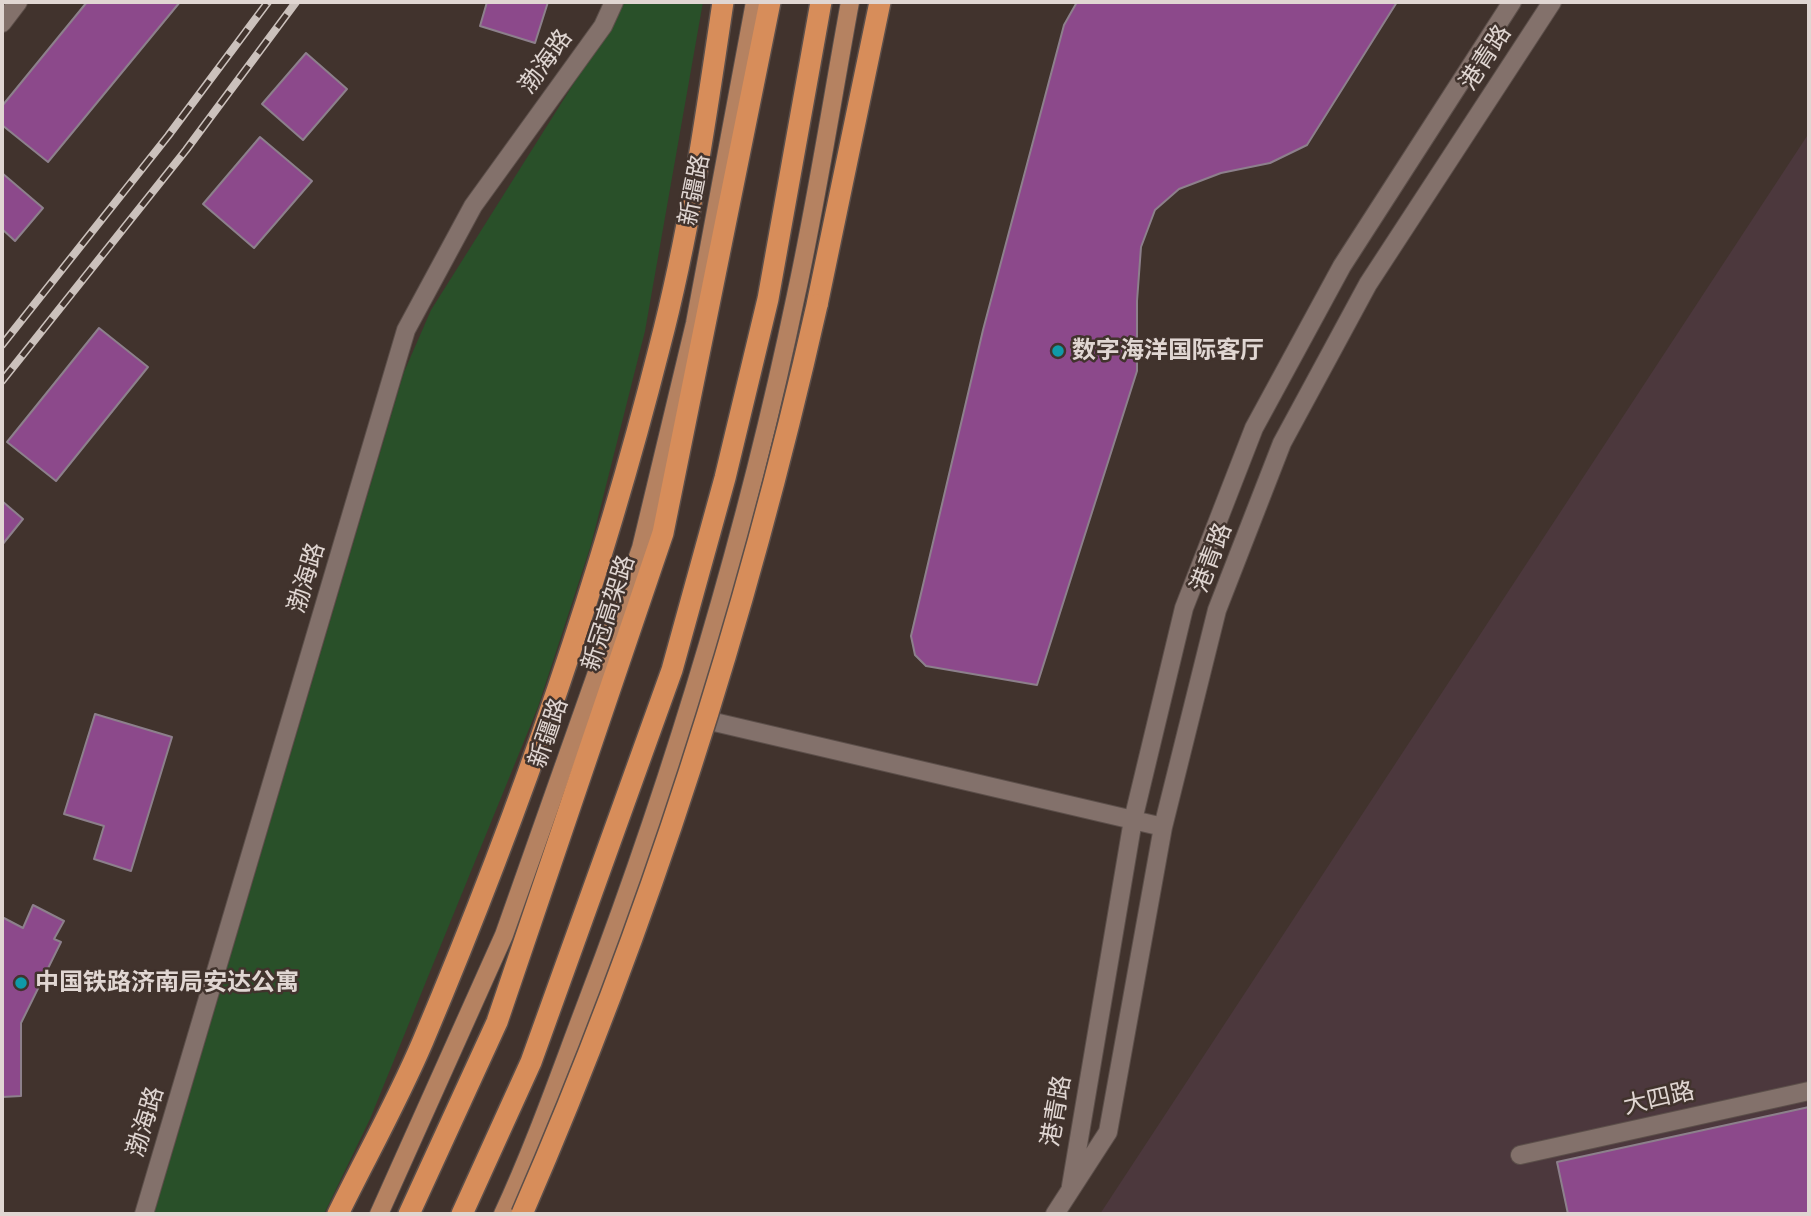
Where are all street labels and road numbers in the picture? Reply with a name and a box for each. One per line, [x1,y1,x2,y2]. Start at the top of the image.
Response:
street label: 港青路 [1454,20,1518,96]
street label: 渤海路 [513,24,579,100]
street label: 新疆路 [674,152,716,228]
street label: 港青路 [1186,519,1238,597]
street label: 渤海路 [283,539,331,617]
street label: 新冠高架路 [577,551,641,675]
street label: 新疆路 [524,694,574,772]
street label: 港青路 [1037,1073,1077,1149]
street label: 大四路 [1621,1077,1697,1121]
street label: 渤海路 [122,1083,170,1161]

